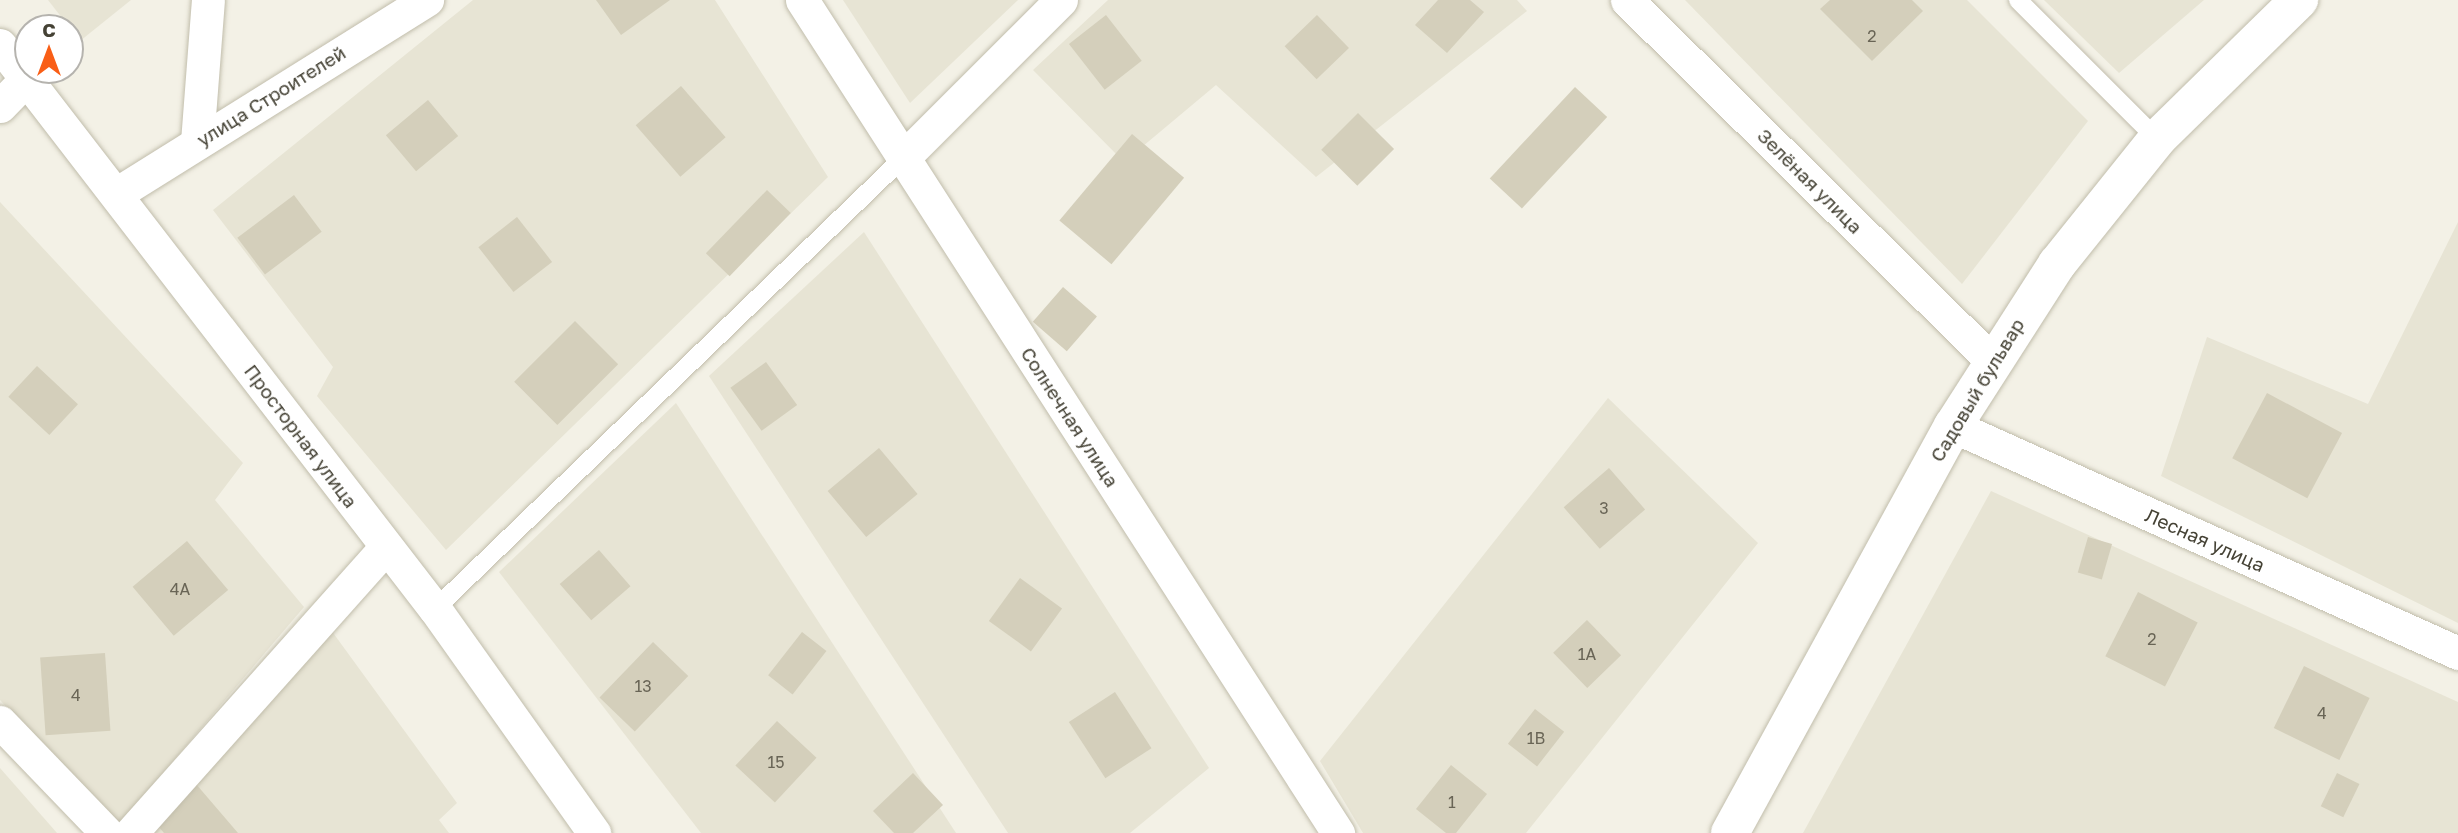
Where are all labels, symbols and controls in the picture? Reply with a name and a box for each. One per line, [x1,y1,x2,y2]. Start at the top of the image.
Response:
north arrow [14,14,84,84]
text: С [42,18,56,41]
house number: 2 [1867,26,1877,46]
street label: улица Строителей [192,41,350,151]
street label: Зелёная улица [1753,124,1867,238]
street label: Садовый бульвар [1925,314,2029,466]
street label: Солнечная улица [1016,343,1124,491]
street label: Просторная улица [240,360,362,512]
house number: 3 [1599,498,1609,518]
street label: Лесная улица [2142,503,2268,577]
house number: 4А [170,579,190,599]
house number: 2 [2147,629,2157,649]
house number: 1А [1578,644,1596,664]
house number: 13 [634,676,652,696]
house number: 4 [71,685,81,705]
house number: 4 [2317,703,2327,723]
house number: 1В [1527,728,1545,748]
house number: 15 [767,752,785,772]
house number: 1 [1448,792,1456,812]

